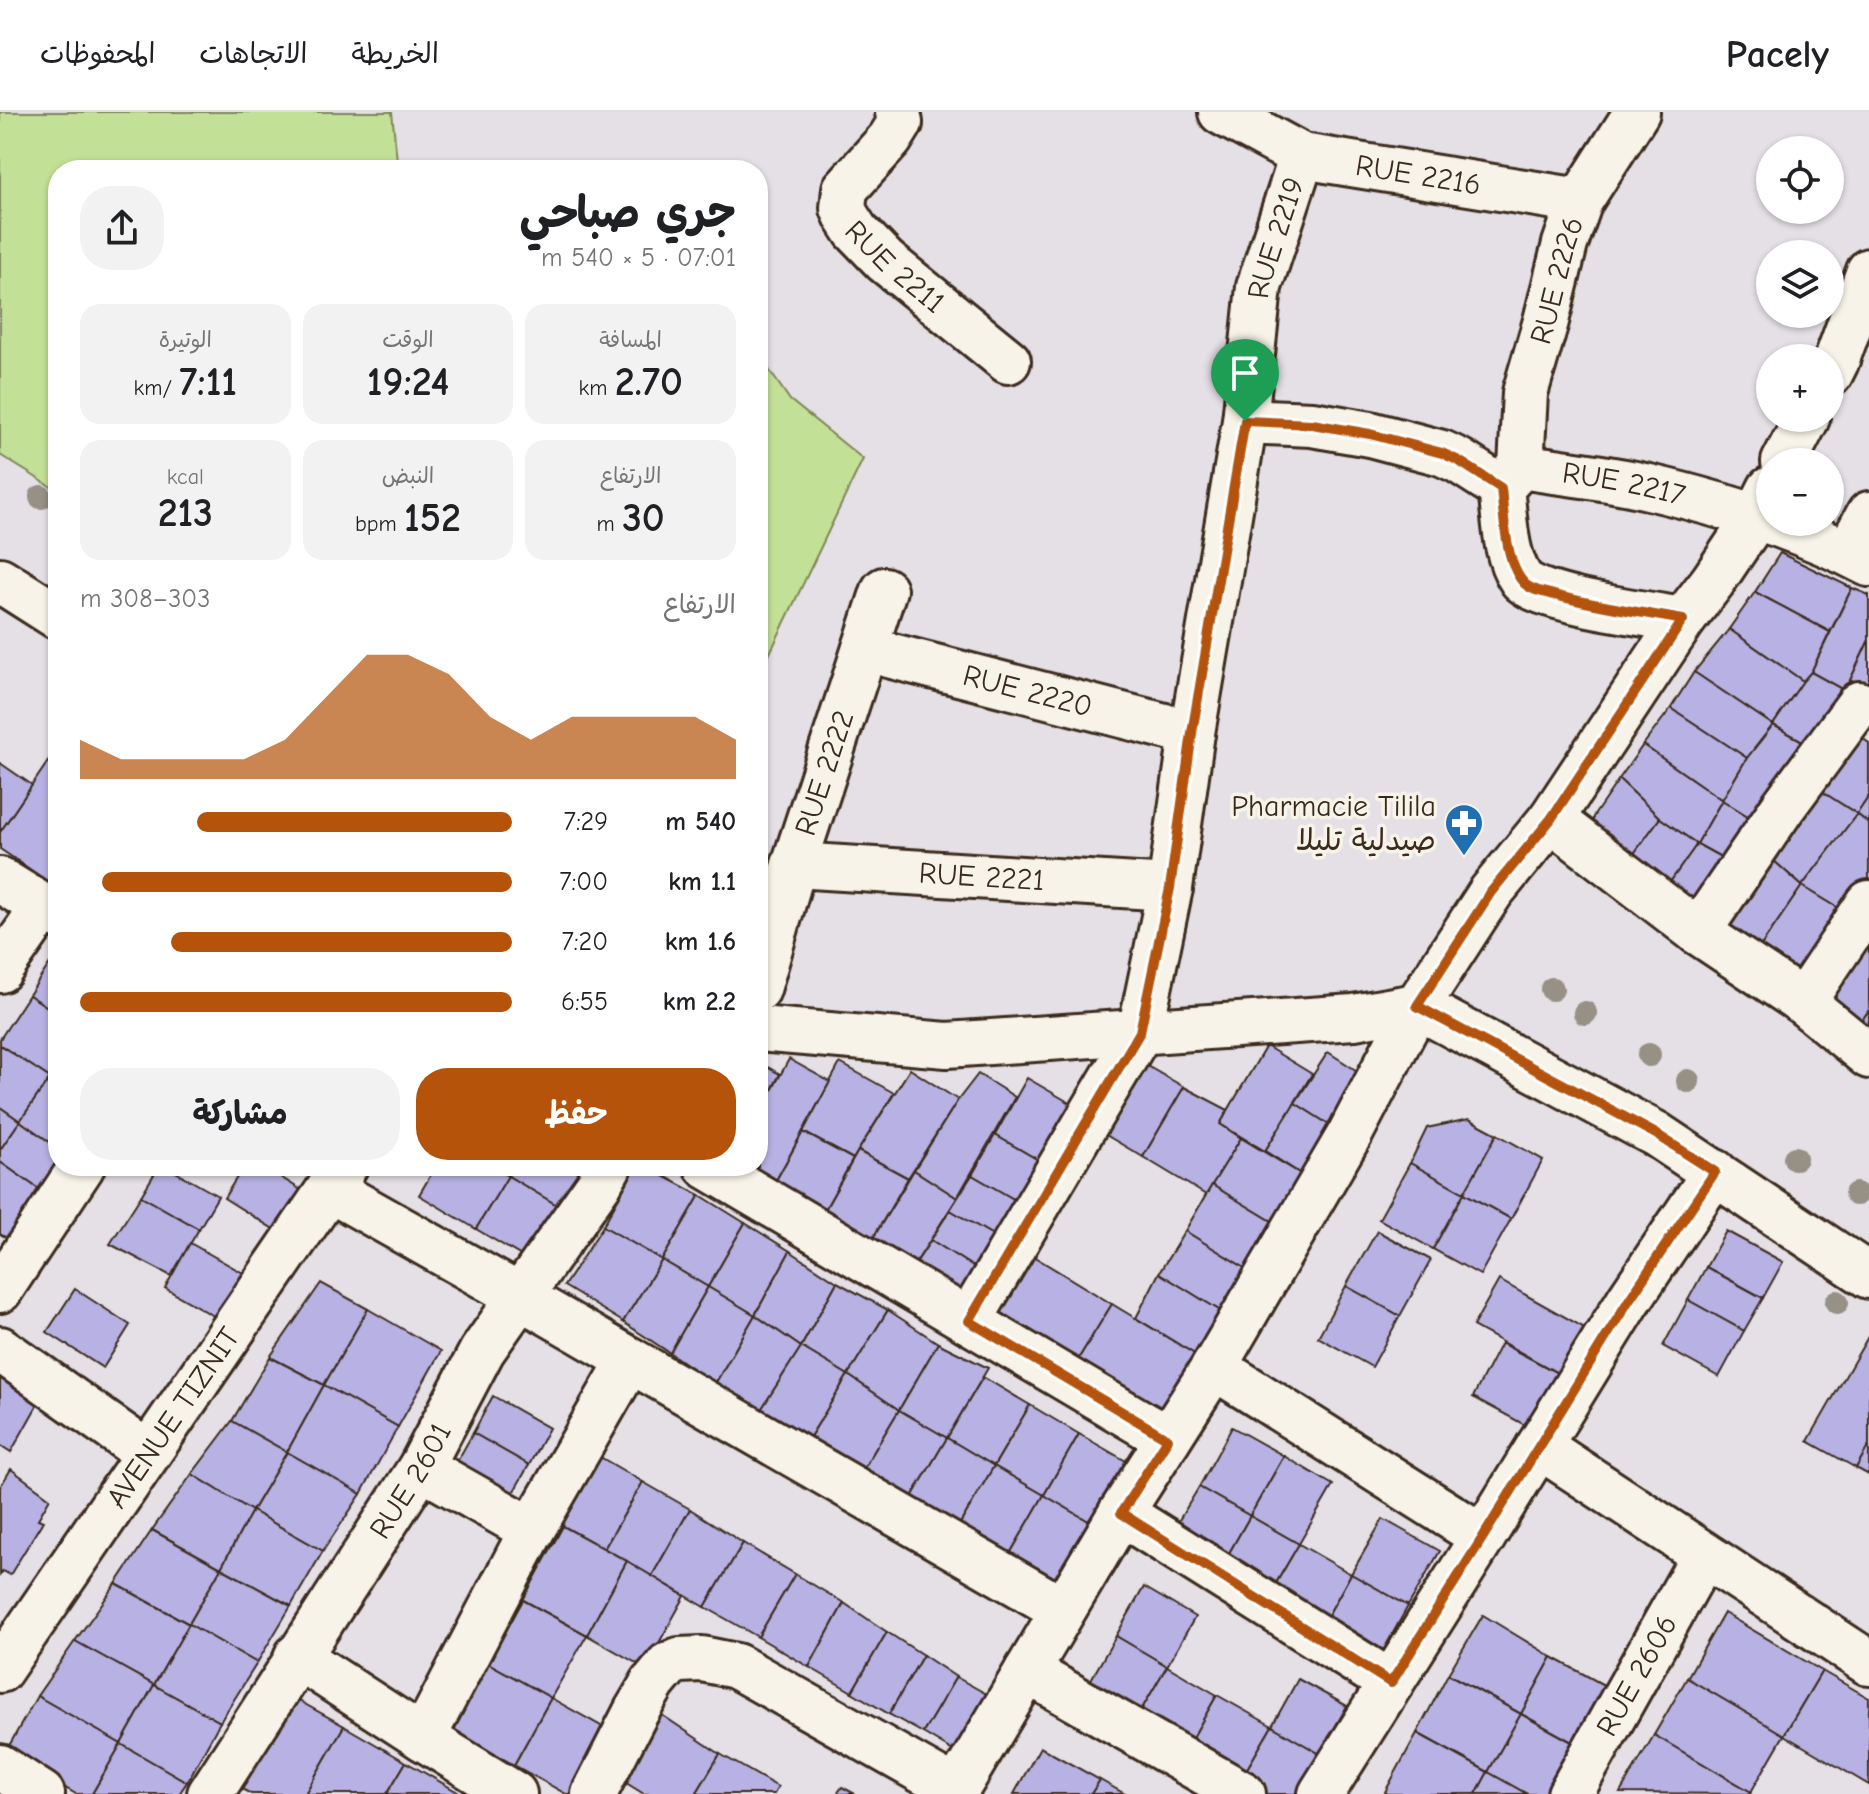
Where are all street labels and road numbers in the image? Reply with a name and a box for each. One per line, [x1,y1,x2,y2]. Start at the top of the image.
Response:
street label: RUE 2216 [1353,148,1483,203]
street label: RUE 2219 [1241,173,1312,300]
street label: RUE 2226 [1523,212,1591,348]
street label: RUE 2211 [838,214,952,321]
street label: RUE 2217 [1560,455,1689,513]
street label: RUE 2220 [959,658,1096,725]
street label: RUE 2222 [788,706,861,840]
street label: RUE 2221 [918,856,1045,898]
street label: AVENUE TIZNIT [99,1321,247,1515]
street label: RUE 2601 [362,1417,459,1545]
street label: RUE 2606 [1589,1609,1685,1742]

